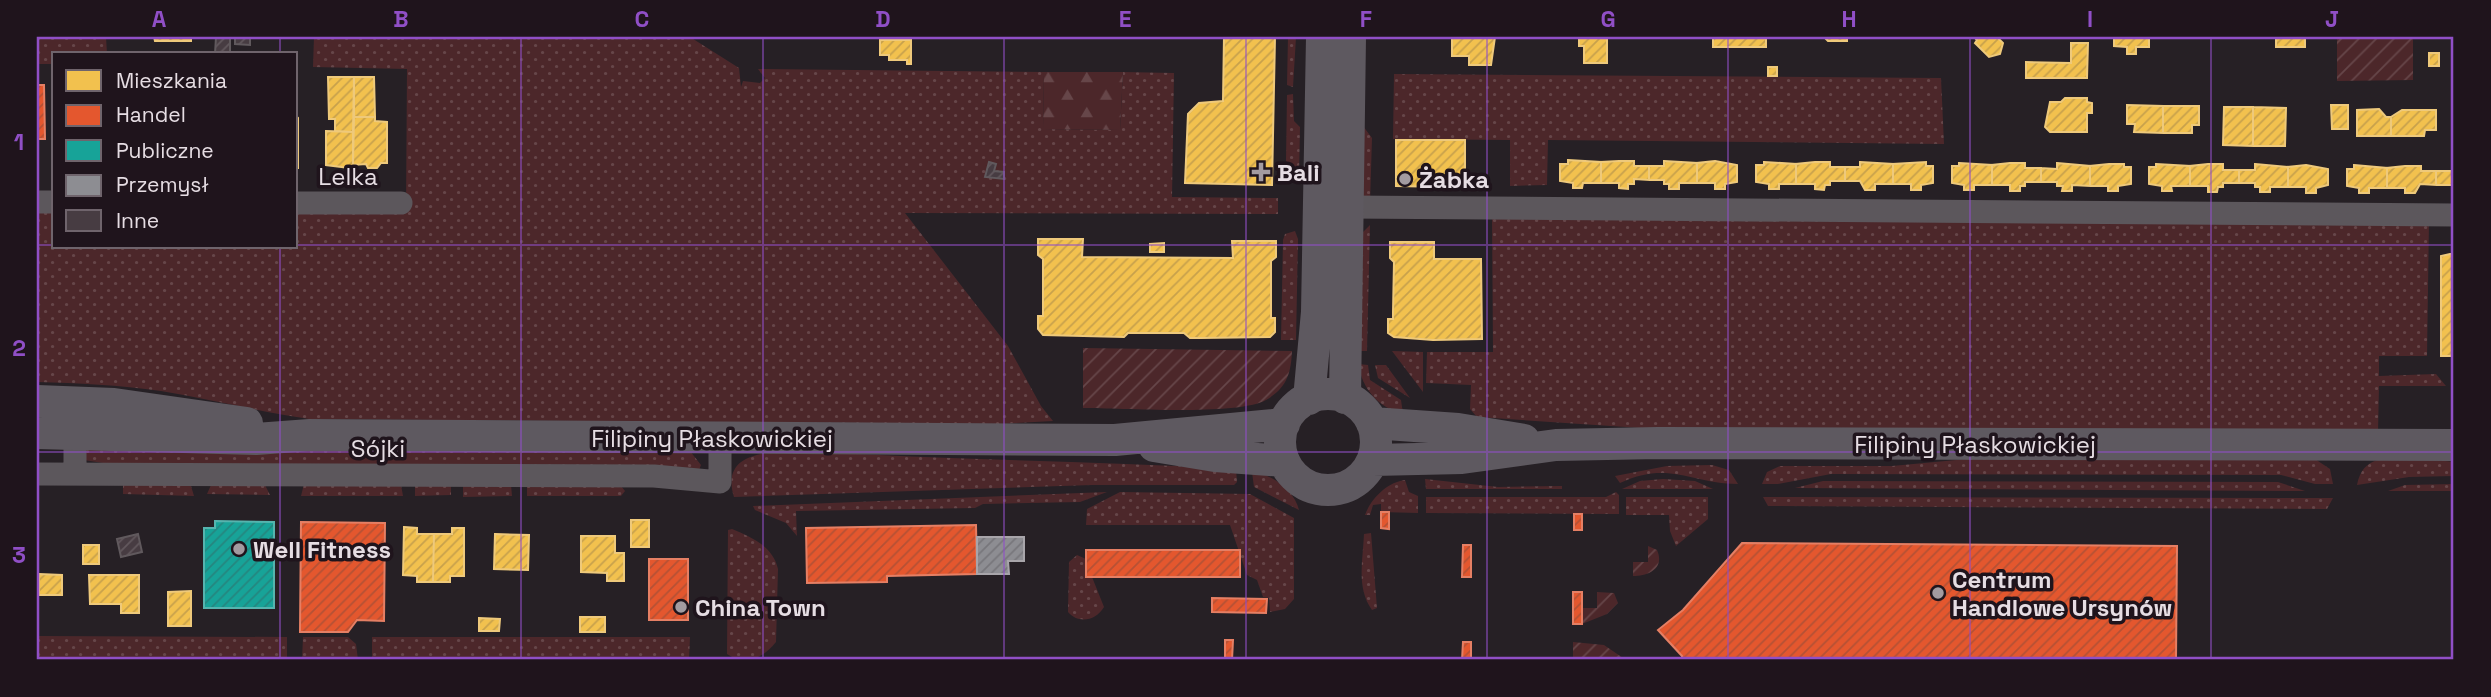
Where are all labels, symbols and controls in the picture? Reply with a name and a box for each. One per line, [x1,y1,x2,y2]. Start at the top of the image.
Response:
text: A [152,4,167,34]
text: B [393,4,409,34]
text: C [635,4,649,34]
text: D [875,4,891,34]
text: E [1119,4,1131,34]
text: F [1360,4,1372,34]
text: G [1600,4,1616,34]
text: H [1841,4,1857,34]
text: I [2087,4,2093,34]
text: J [2325,4,2339,34]
legend [52,52,298,248]
text: Mieszkania [116,67,227,94]
text: Handel [116,101,186,128]
text: 1 [14,127,24,157]
text: Publiczne [116,137,214,164]
place label: Bali [1277,157,1320,188]
street label: Lelka [318,161,378,192]
marker: Bali [1251,162,1271,182]
place label: Żabka [1419,164,1489,195]
text: Przemysł [116,171,209,198]
marker: Żabka [1397,171,1413,187]
text: Inne [116,207,159,234]
text: 2 [12,333,26,363]
street label: Filipiny Płaskowickiej [591,423,833,454]
street label: Filipiny Płaskowickiej [1854,429,2096,460]
street label: Sójki [351,433,405,464]
place label: Well Fitness [253,534,391,565]
text: 3 [12,540,26,570]
marker: Well Fitness [231,541,247,557]
place label: Centrum Handlowe Ursynów [1952,564,2172,623]
marker: Centrum Handlowe Ursynów [1930,585,1946,601]
place label: China Town [695,592,826,623]
marker: China Town [673,599,689,615]

